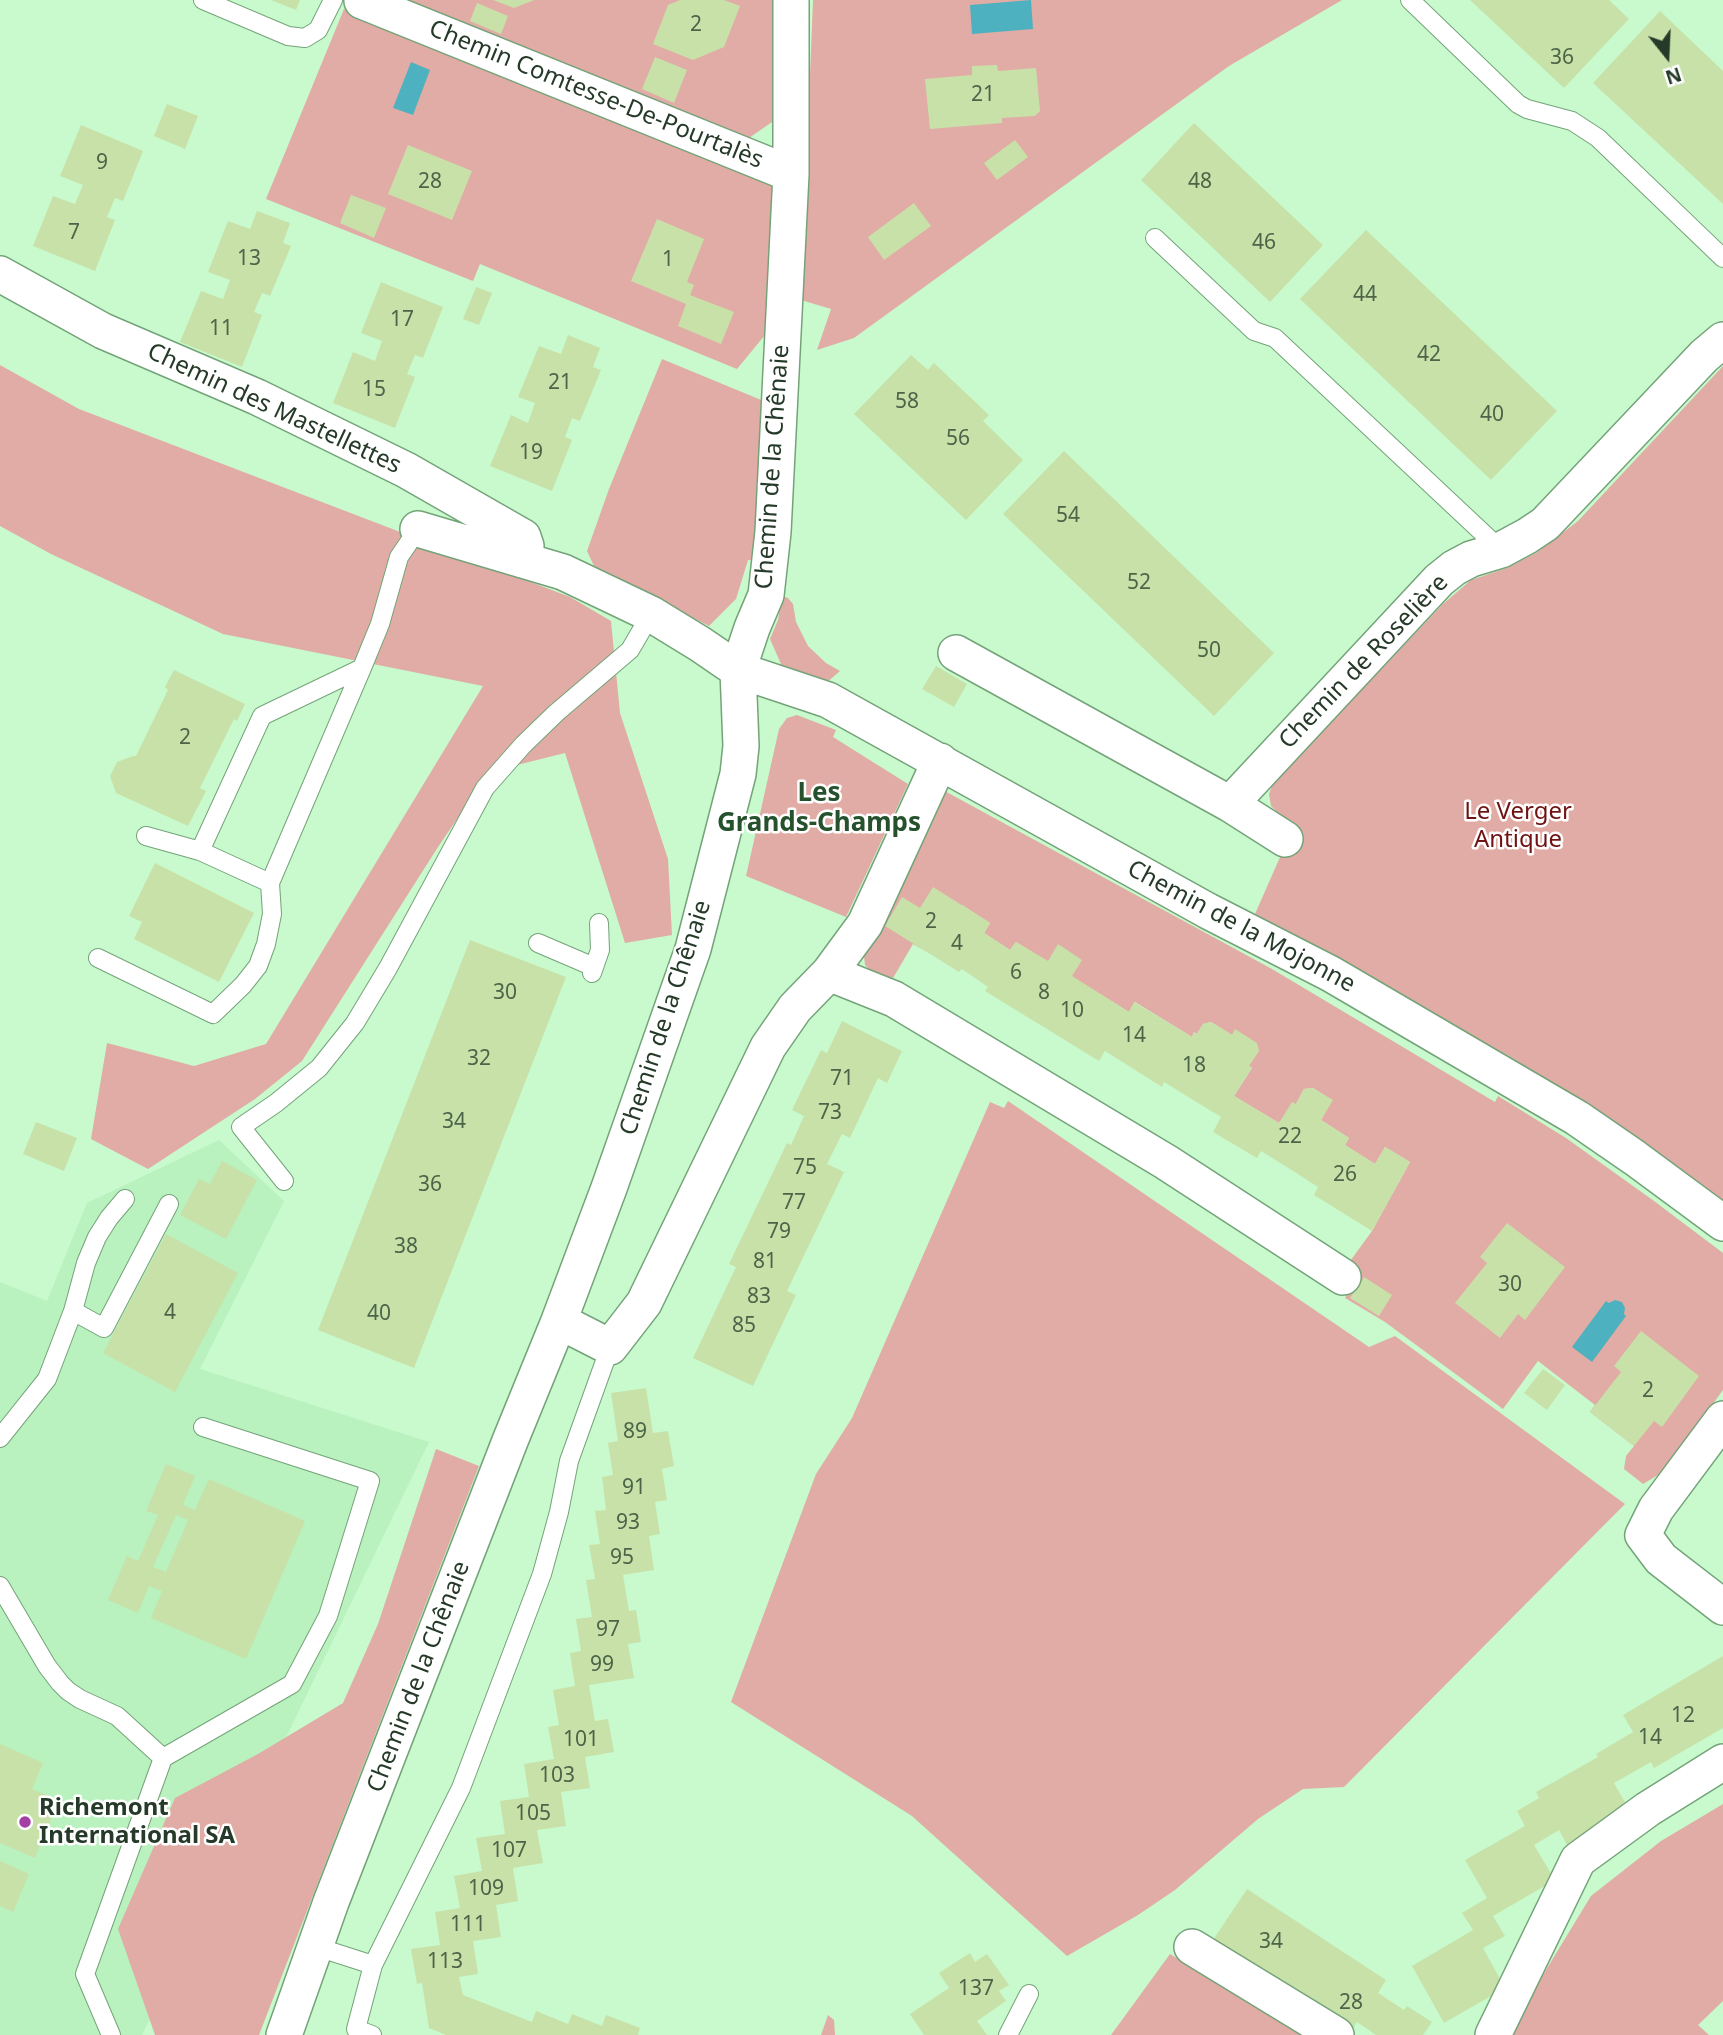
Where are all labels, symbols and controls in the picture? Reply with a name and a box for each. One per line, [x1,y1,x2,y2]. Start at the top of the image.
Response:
house number: 2 [690,12,702,38]
street label: Chemin Comtesse-De-Pourtalès [425,15,767,175]
north arrow [1632,21,1702,91]
house number: 36 [1550,45,1574,71]
text: N [1662,61,1685,91]
house number: 21 [971,82,995,108]
house number: 9 [96,150,108,176]
house number: 28 [418,169,442,195]
house number: 48 [1188,169,1212,195]
house number: 7 [68,220,80,246]
house number: 46 [1252,230,1276,256]
house number: 13 [237,246,261,272]
house number: 1 [662,247,674,273]
house number: 44 [1353,282,1377,308]
house number: 17 [390,307,414,333]
house number: 11 [209,316,233,342]
street label: Chemin des Mastellettes [143,338,405,480]
house number: 42 [1417,342,1441,368]
street label: Chemin de la Chênaie [750,344,796,590]
house number: 21 [548,370,572,396]
house number: 15 [362,377,386,403]
house number: 58 [895,389,919,415]
house number: 40 [1480,402,1504,428]
house number: 56 [946,426,970,452]
house number: 19 [519,440,543,466]
house number: 54 [1056,503,1080,529]
street label: Chemin de Roselière [1273,569,1455,755]
house number: 52 [1127,570,1151,596]
house number: 50 [1197,638,1221,664]
house number: 2 [179,725,191,751]
district label: Les Grands-Champs [717,778,921,840]
park label: Le Verger Antique [1464,798,1572,854]
street label: Chemin de la Mojonne [1122,855,1360,999]
street label: Chemin de la Chênaie [614,897,718,1139]
house number: 2 [925,909,937,935]
house number: 4 [951,931,963,957]
house number: 6 [1010,960,1022,986]
house number: 30 [493,980,517,1006]
house number: 8 [1038,980,1050,1006]
house number: 10 [1060,998,1084,1024]
house number: 14 [1122,1023,1146,1049]
house number: 32 [467,1046,491,1072]
house number: 18 [1182,1053,1206,1079]
house number: 71 [830,1066,854,1092]
house number: 73 [818,1100,842,1126]
house number: 34 [442,1109,466,1135]
house number: 22 [1278,1124,1302,1150]
house number: 75 [793,1155,817,1181]
house number: 26 [1333,1162,1357,1188]
house number: 36 [418,1172,442,1198]
house number: 77 [782,1190,806,1216]
house number: 79 [767,1219,791,1245]
house number: 38 [394,1234,418,1260]
house number: 81 [753,1249,777,1275]
house number: 30 [1498,1272,1522,1298]
house number: 83 [747,1284,771,1310]
house number: 4 [164,1300,176,1326]
house number: 40 [367,1301,391,1327]
house number: 85 [732,1313,756,1339]
house number: 2 [1642,1378,1654,1404]
house number: 89 [623,1419,647,1445]
house number: 91 [622,1475,646,1501]
house number: 93 [616,1510,640,1536]
house number: 95 [610,1545,634,1571]
street label: Chemin de la Chênaie [362,1557,476,1797]
house number: 97 [596,1617,620,1643]
house number: 99 [590,1652,614,1678]
house number: 12 [1671,1703,1695,1729]
house number: 14 [1638,1725,1662,1751]
house number: 101 [563,1727,599,1753]
house number: 103 [539,1763,575,1789]
place label: Richemont International SA [39,1794,235,1850]
house number: 105 [515,1801,551,1827]
marker: Richemont International SA [17,1814,33,1830]
house number: 107 [491,1838,527,1864]
house number: 109 [468,1876,504,1902]
house number: 111 [450,1912,486,1938]
house number: 34 [1259,1929,1283,1955]
house number: 113 [427,1949,463,1975]
house number: 137 [958,1976,994,2002]
house number: 28 [1339,1990,1363,2016]

